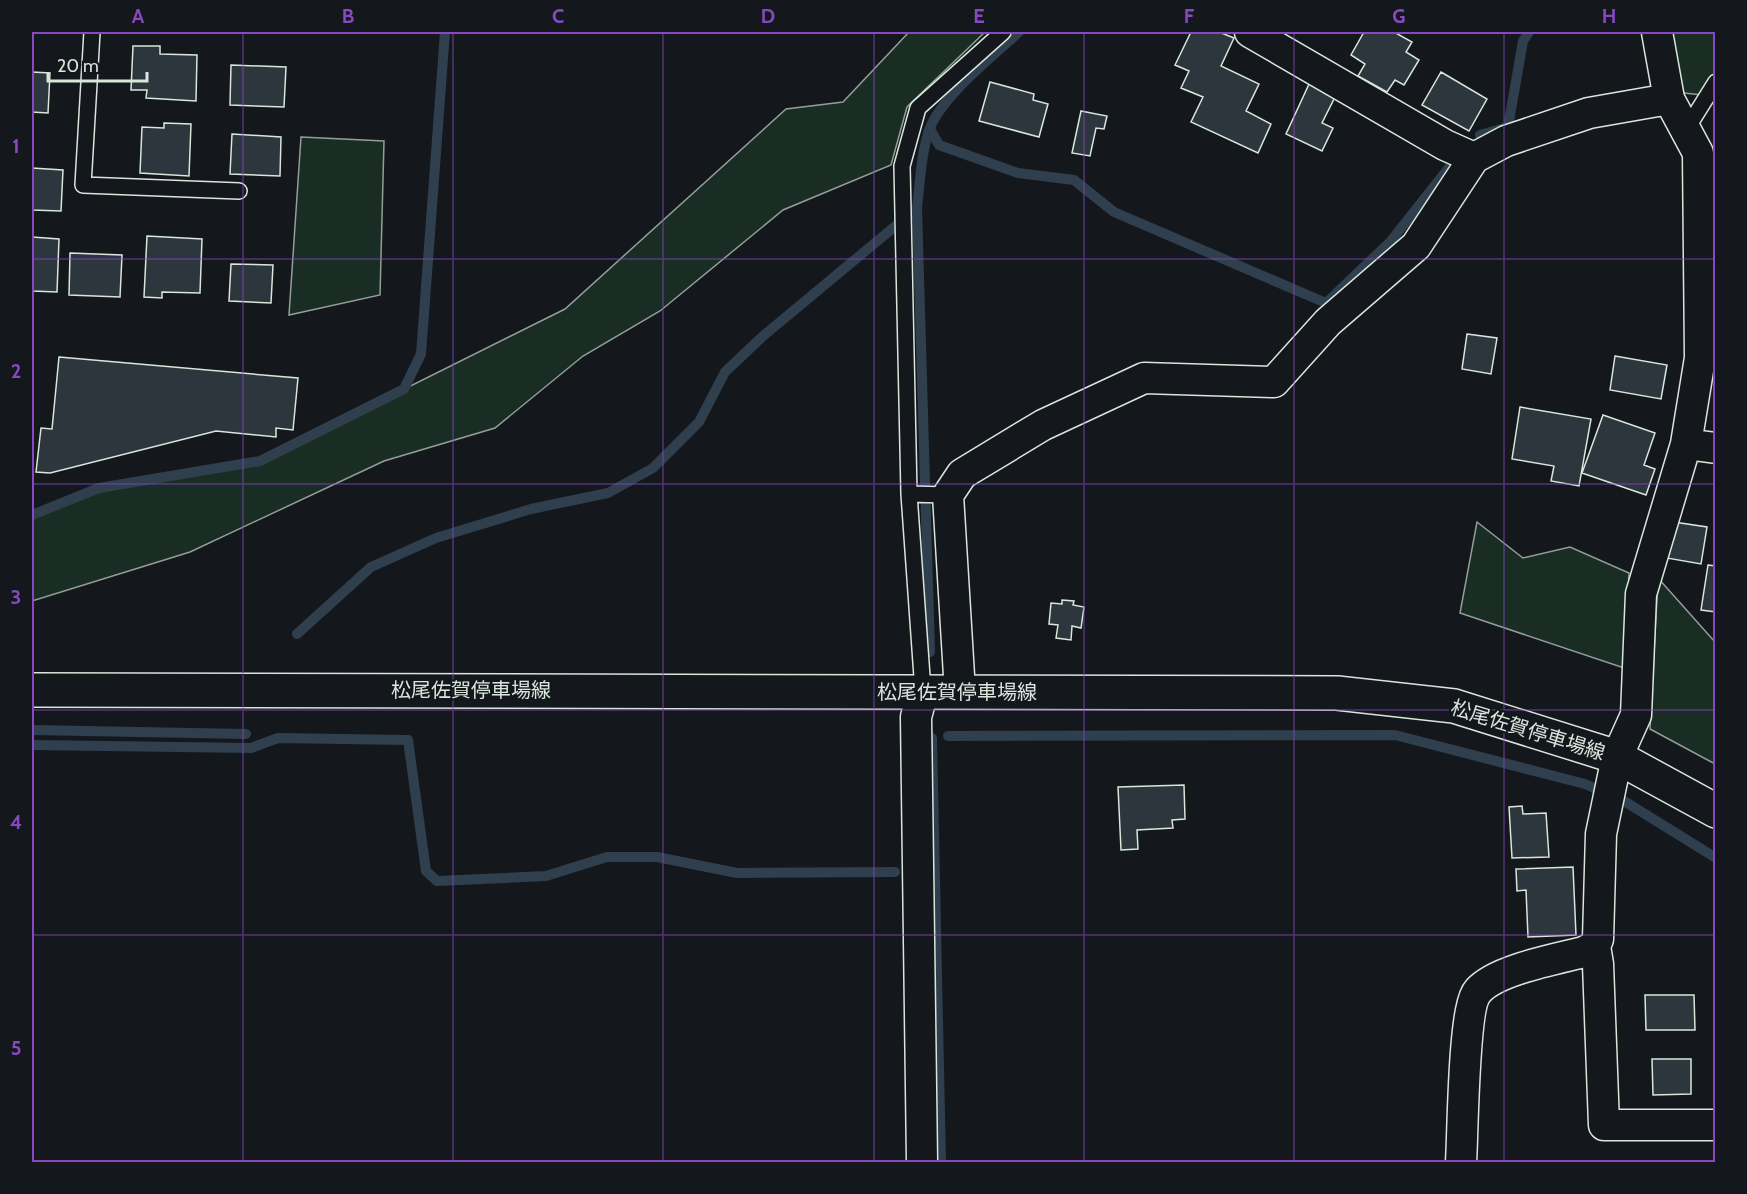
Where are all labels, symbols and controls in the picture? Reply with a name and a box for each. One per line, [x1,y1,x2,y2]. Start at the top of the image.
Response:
text: A [132,4,145,28]
text: B [342,4,354,28]
text: C [552,4,564,28]
text: D [761,4,775,28]
text: E [973,4,985,28]
text: F [1184,4,1195,28]
text: G [1392,4,1406,28]
text: H [1602,4,1616,28]
scale bar [48,45,147,83]
text: 20 m [57,55,99,77]
text: 1 [12,134,20,158]
text: 2 [11,359,21,383]
text: 3 [11,585,21,609]
street label: 松尾佐賀停車場線 [391,678,551,702]
street label: 松尾佐賀停車場線 [877,680,1037,704]
street label: 松尾佐賀停車場線 [1448,695,1608,765]
text: 4 [10,810,22,834]
text: 5 [11,1036,21,1060]

